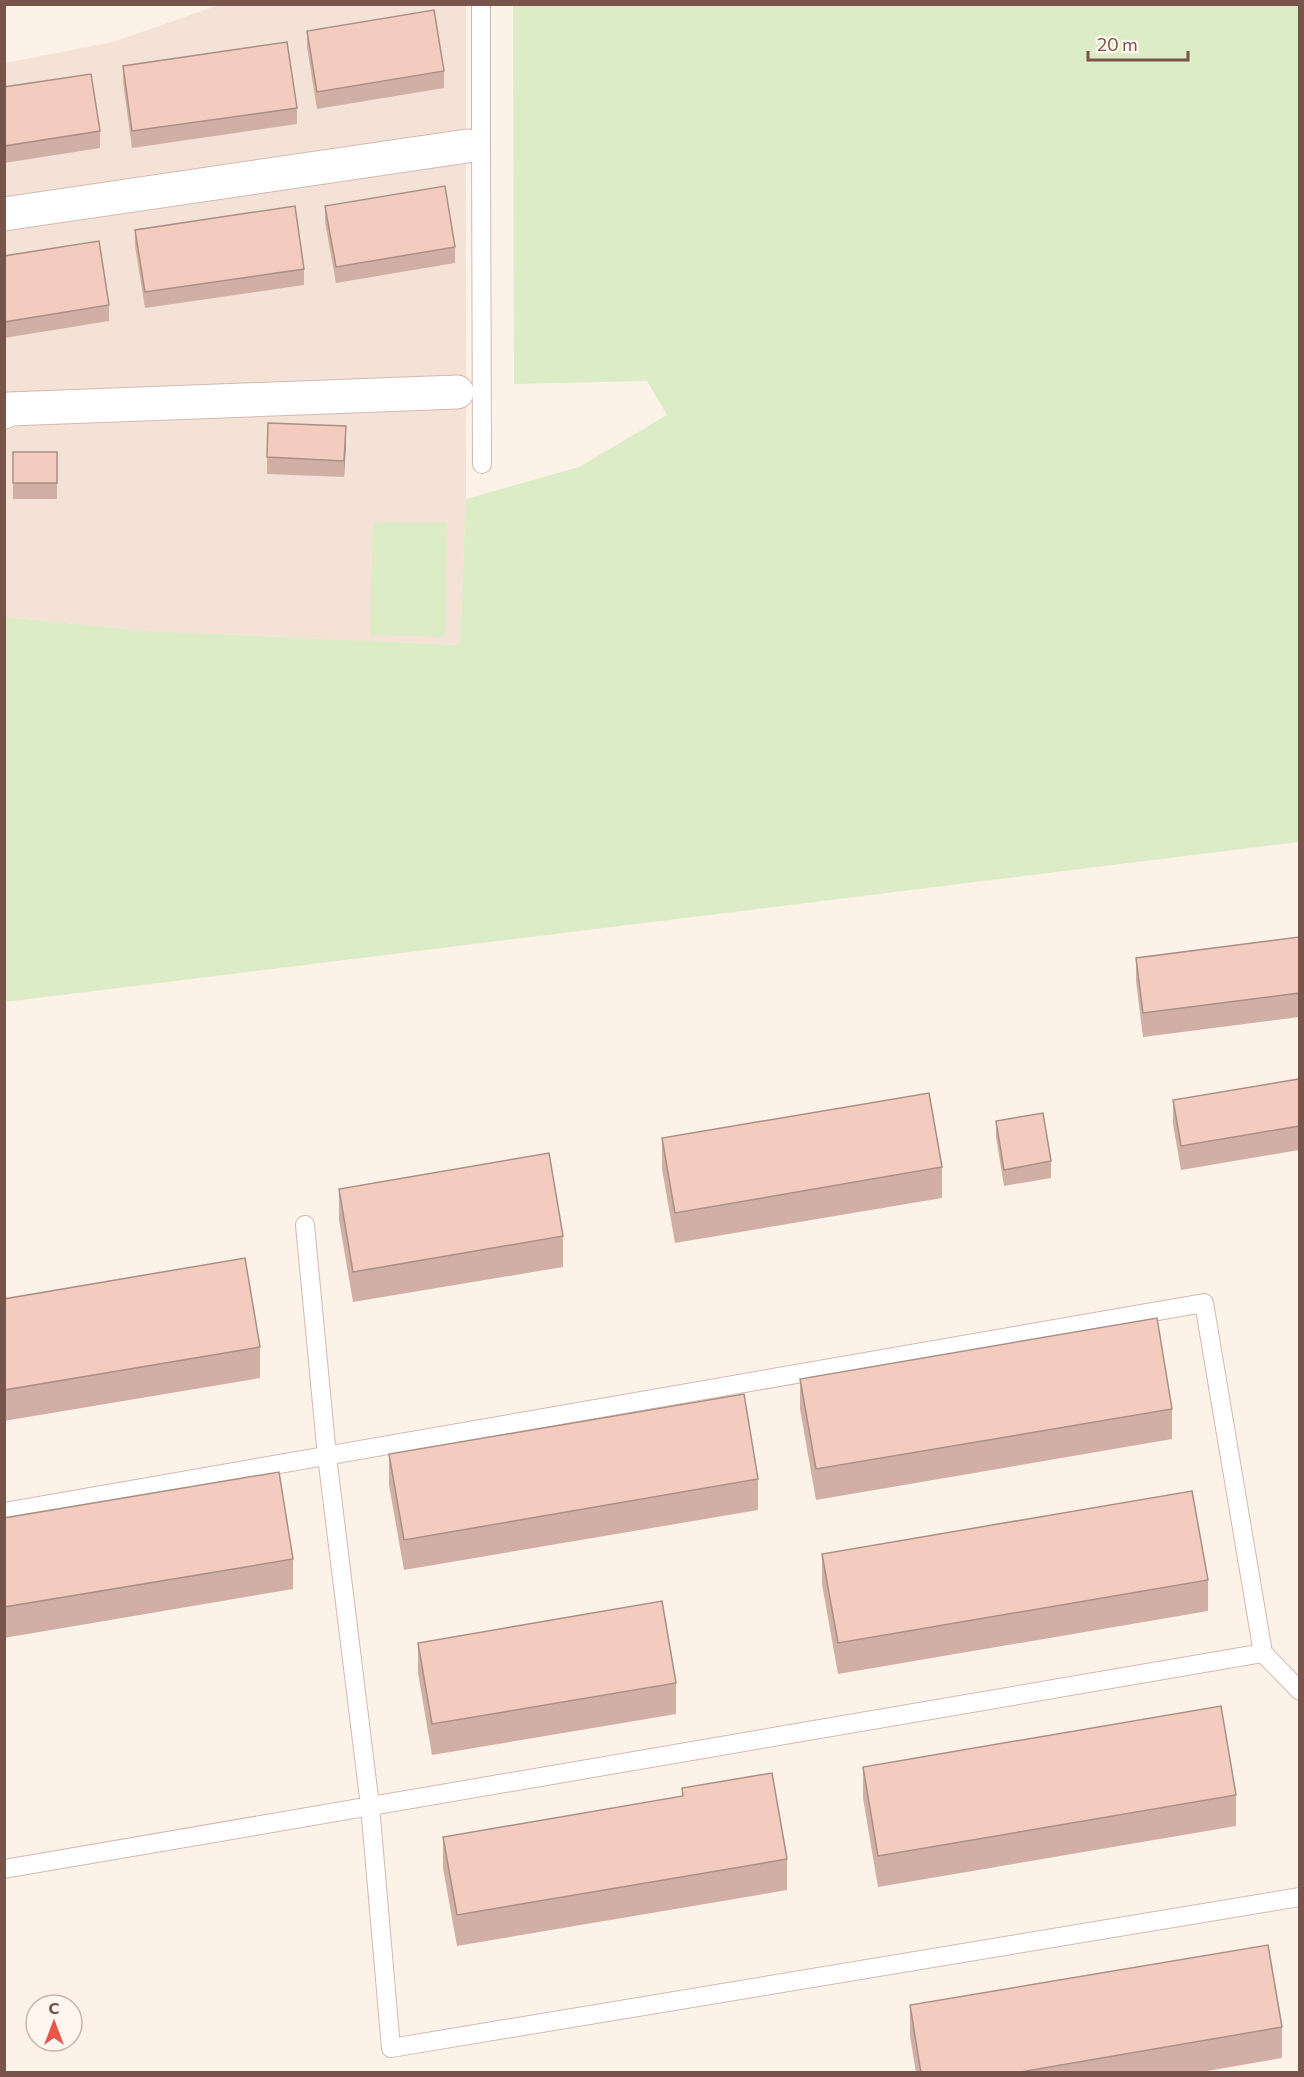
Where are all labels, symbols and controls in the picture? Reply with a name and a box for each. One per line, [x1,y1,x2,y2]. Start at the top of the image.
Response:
scale bar [1088,24,1188,62]
text: 20 m [1097,33,1138,55]
north arrow [24,1993,84,2053]
text: С [49,1998,60,2017]

